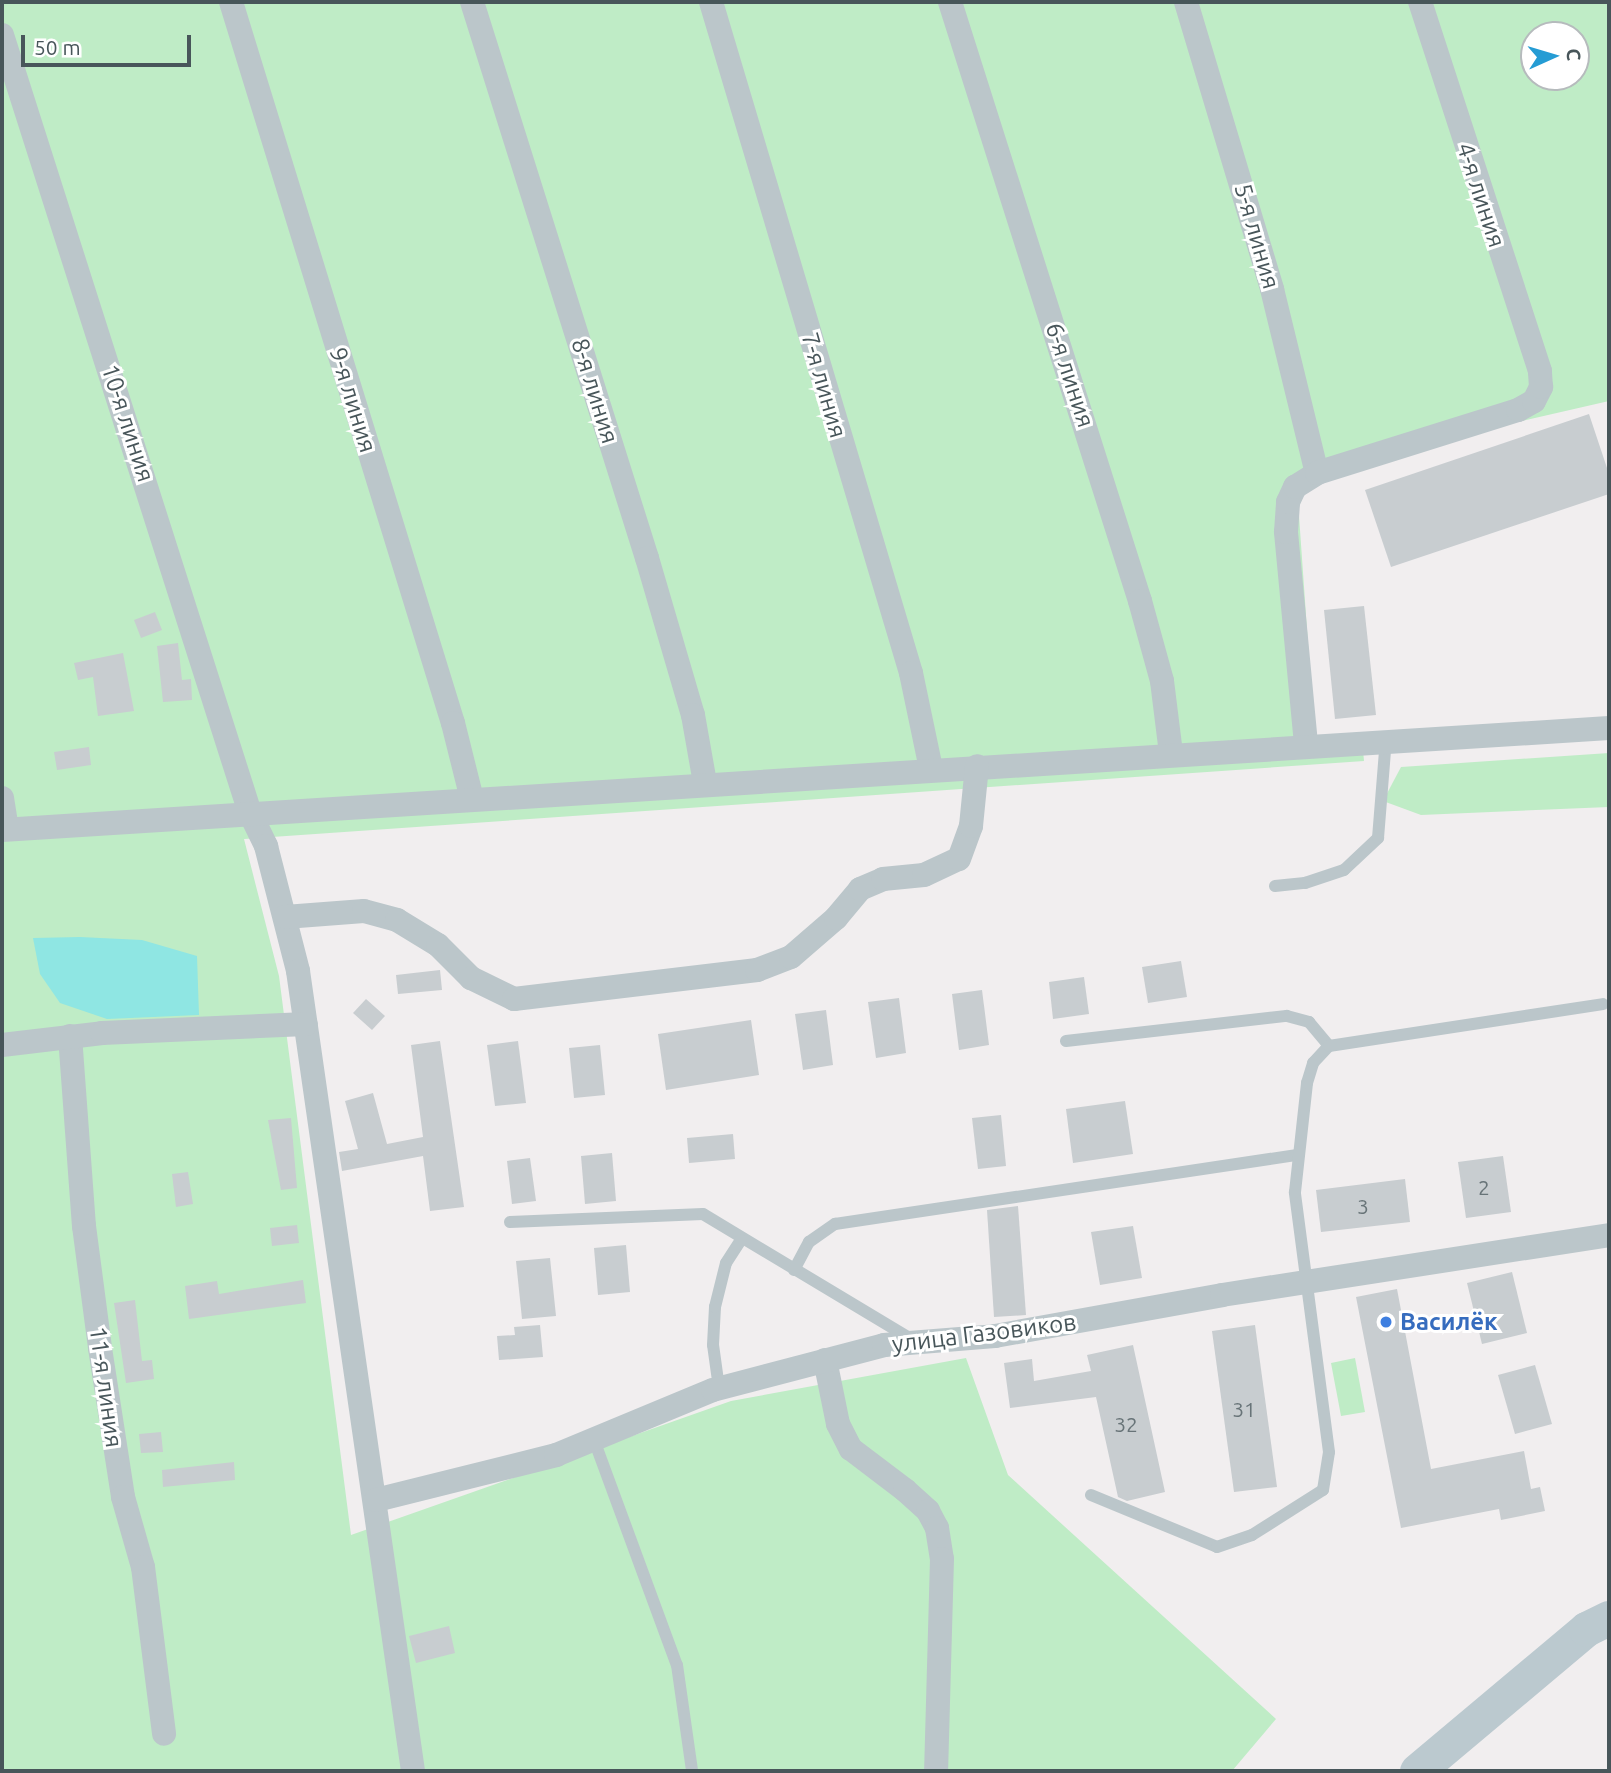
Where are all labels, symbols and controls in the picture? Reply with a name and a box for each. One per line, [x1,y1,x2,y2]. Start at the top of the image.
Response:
scale bar [24,21,194,65]
north arrow [1520,21,1590,91]
text: 50 m [34,35,81,59]
text: С [1563,48,1585,62]
street label: 4-я линия [1451,139,1511,251]
street label: 5-я линия [1228,180,1286,292]
street label: 6-я линия [1040,319,1100,431]
street label: 7-я линия [795,329,853,441]
street label: 8-я линия [565,335,625,447]
street label: 9-я линия [323,344,383,456]
street label: 10-я линия [95,361,161,485]
house number: 2 [1478,1174,1490,1200]
house number: 3 [1357,1193,1369,1219]
street label: улица Газовиков [890,1307,1078,1359]
place label: Василёк [1400,1308,1498,1336]
marker: Василёк [1378,1314,1394,1330]
street label: 11-я линия [83,1325,129,1449]
house number: 31 [1232,1396,1256,1422]
house number: 32 [1114,1411,1138,1437]

